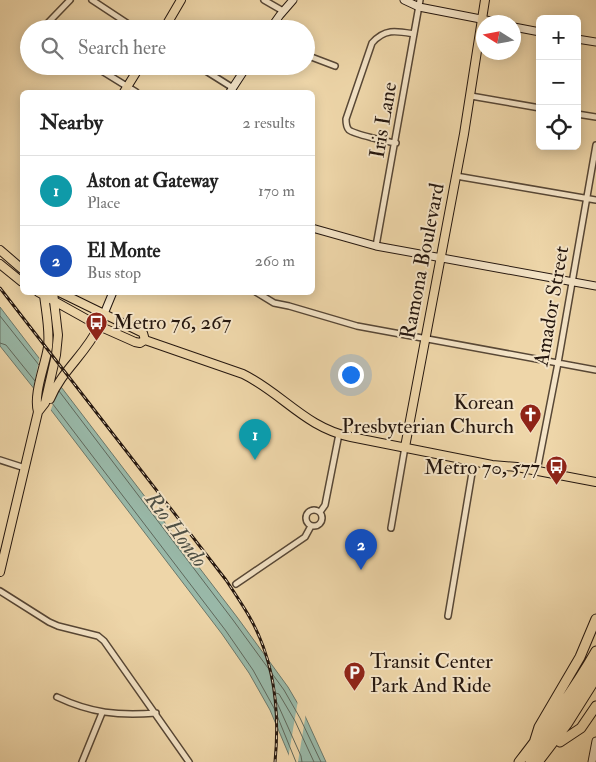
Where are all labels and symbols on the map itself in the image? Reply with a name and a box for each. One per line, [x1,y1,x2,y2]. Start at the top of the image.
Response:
north arrow [476,15,521,60]
street label: Iris Lane [364,80,404,160]
street label: Ramona Boulevard [394,180,451,341]
street label: Amador Street [527,244,575,369]
place label: Metro 76, 267 [113,309,232,336]
bus stop icon: Metro 76, 267 [85,310,109,341]
your location [338,362,364,388]
place label: Korean Presbyterian Church [342,389,514,440]
church icon: Korean Presbyterian Church [518,402,542,433]
pin: 1 [239,419,271,460]
place label: Metro 70, 577 [424,454,540,481]
bus stop icon: Metro 70, 577 [544,455,568,486]
water label: Rio Hondo [138,485,214,573]
pin: 2 [345,529,377,570]
place label: Transit Center Park And Ride [370,648,493,699]
parking icon: Transit Center Park And Ride [342,661,366,692]

